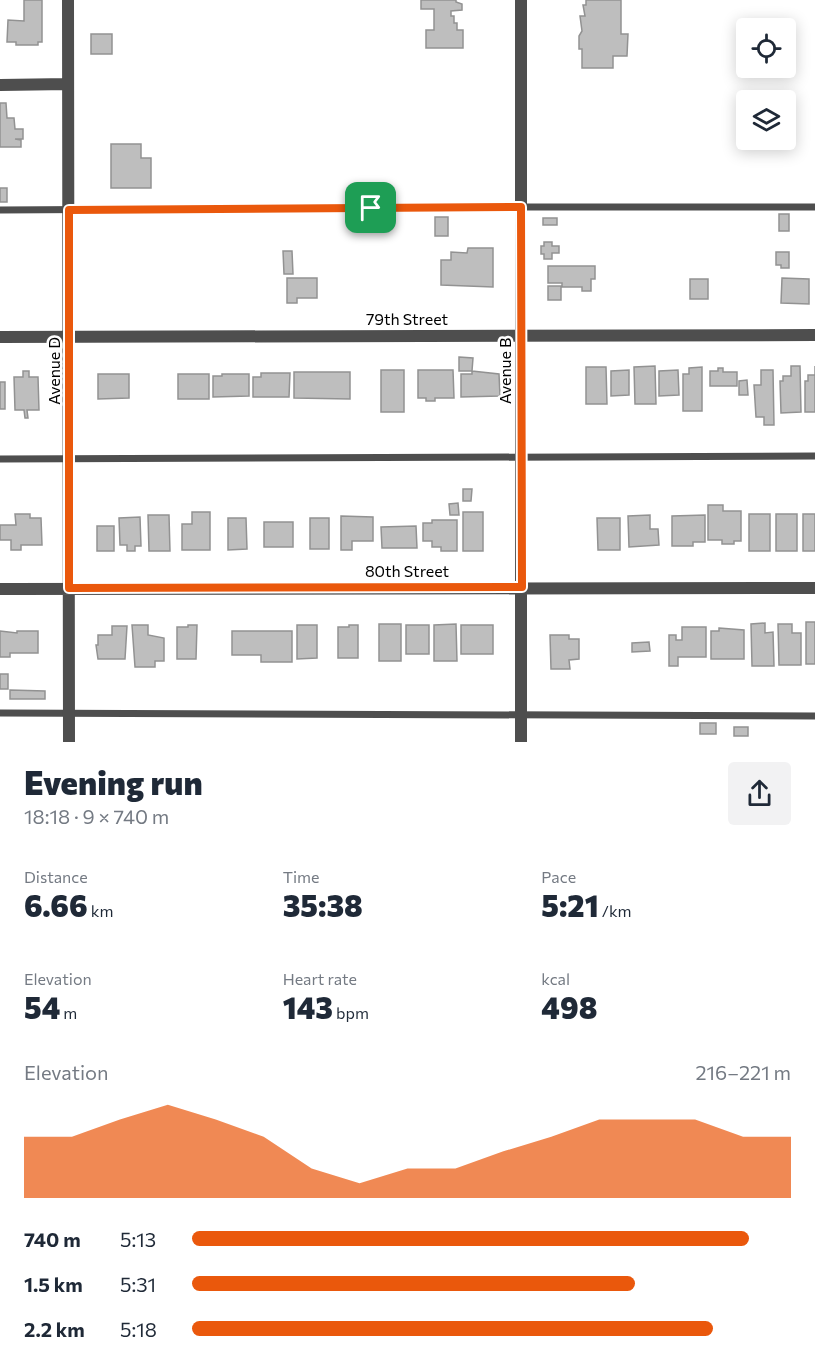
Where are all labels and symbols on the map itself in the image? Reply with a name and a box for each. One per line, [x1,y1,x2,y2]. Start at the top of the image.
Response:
pin [345,182,396,233]
street label: 79th Street [366,309,449,328]
street label: Avenue D [44,337,63,405]
street label: Avenue B [495,338,514,404]
street label: 80th Street [365,561,450,580]

